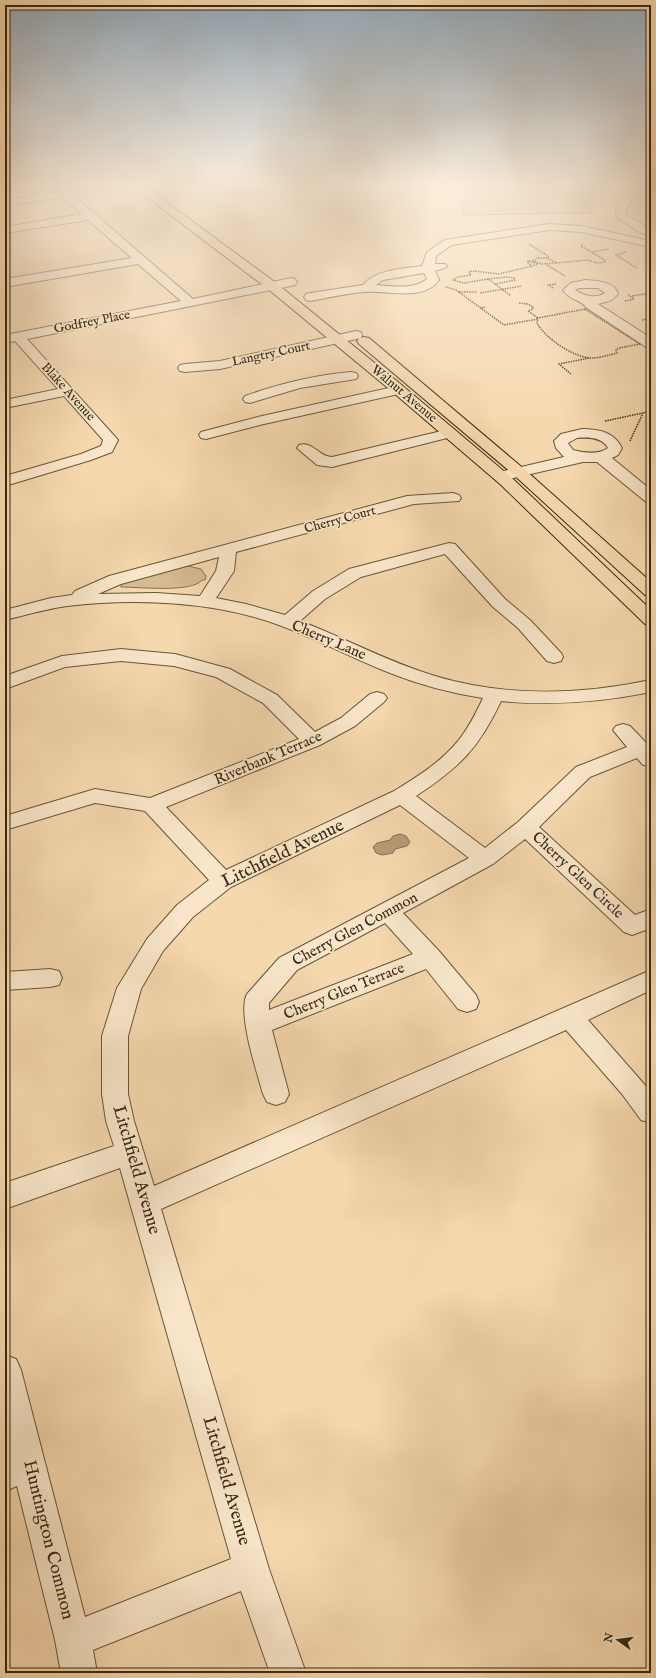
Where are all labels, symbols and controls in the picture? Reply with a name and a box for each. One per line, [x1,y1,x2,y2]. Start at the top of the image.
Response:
street label: Godfrey Place [52,306,132,338]
street label: Langtry Court [230,337,312,371]
street label: Blake Avenue [37,359,99,425]
street label: Walnut Avenue [367,361,441,427]
street label: Cherry Court [302,502,378,538]
street label: Cherry Lane [289,616,369,664]
street label: Riverbank Terrace [211,727,325,789]
street label: Litchfield Avenue [218,814,348,894]
street label: Cherry Glen Circle [528,828,628,923]
street label: Cherry Glen Common [289,888,421,970]
street label: Cherry Glen Terrace [281,958,407,1024]
street label: Litchfield Avenue [107,1103,165,1237]
street label: Litchfield Avenue [197,1414,255,1548]
street label: Huntington Common [17,1458,79,1622]
north arrow [598,1620,638,1660]
text: N [601,1631,617,1645]

